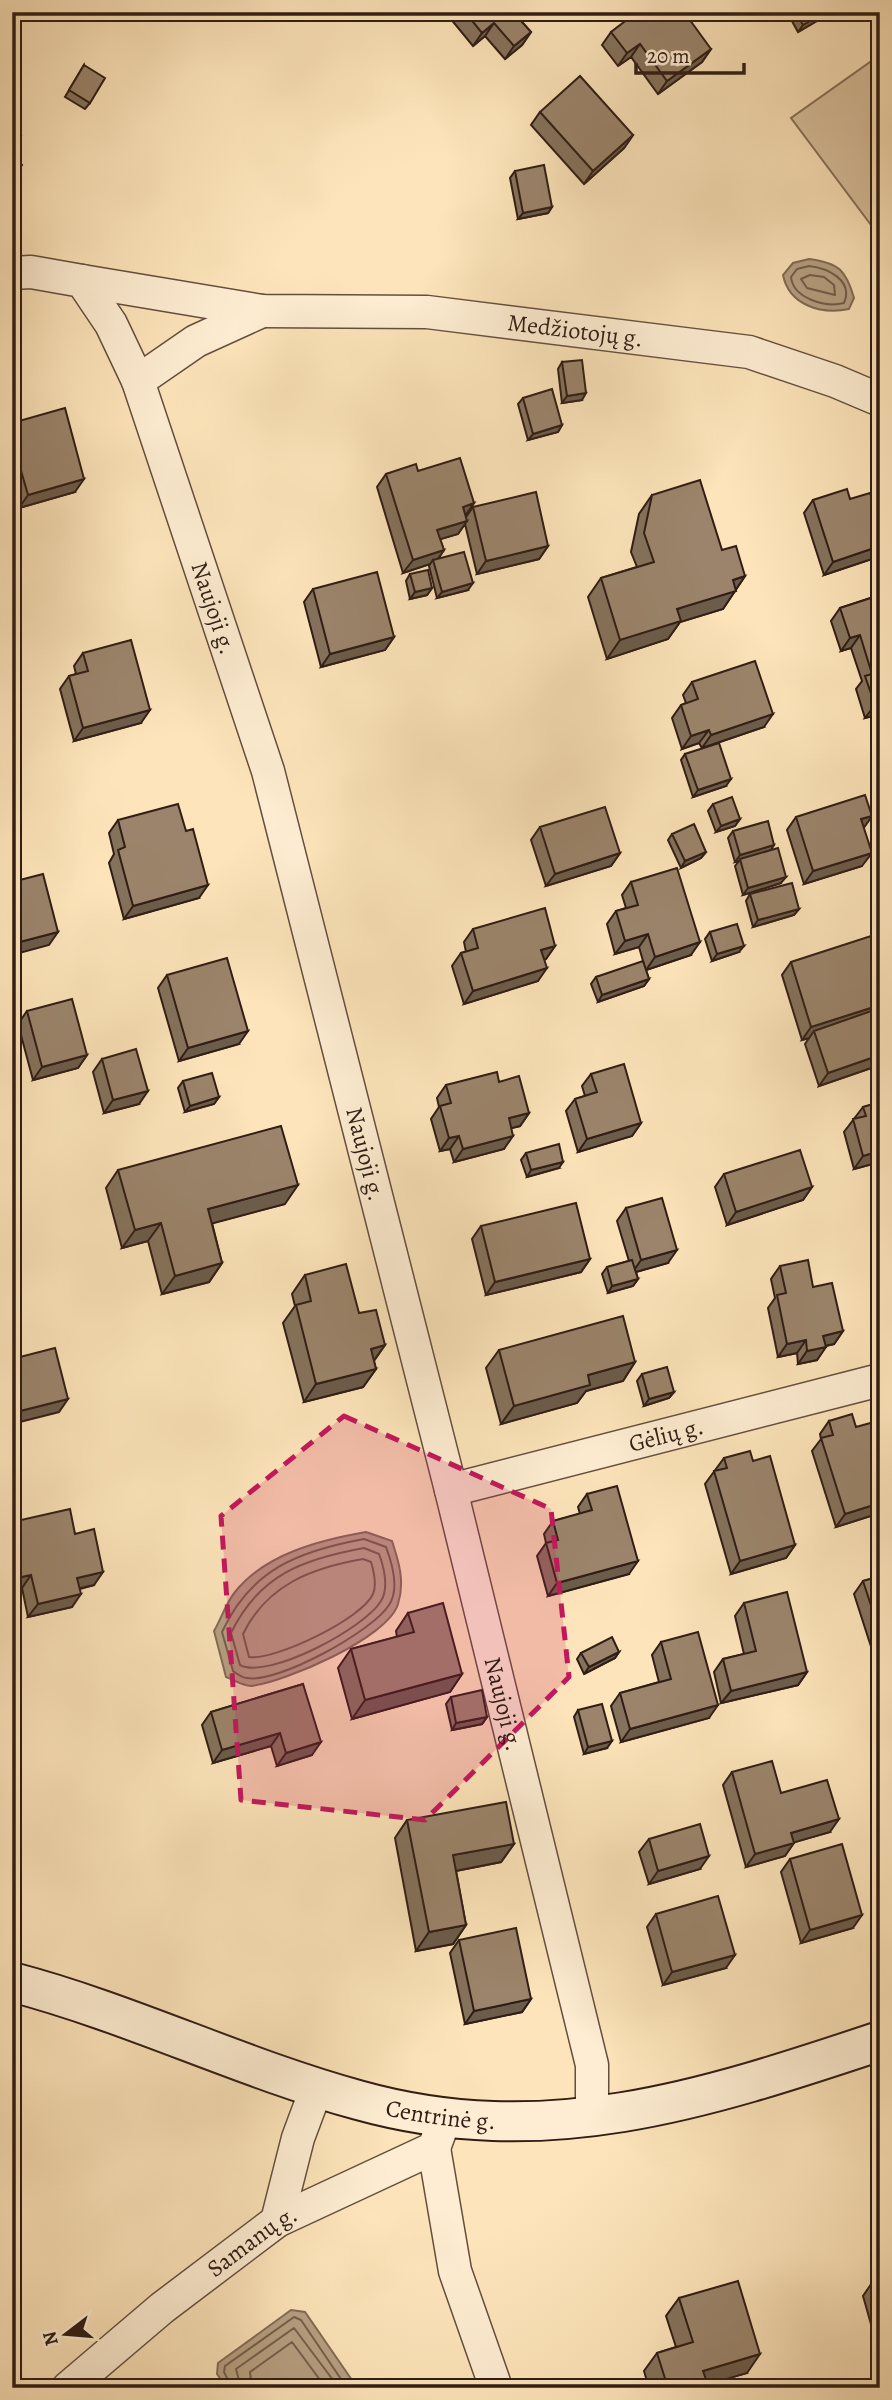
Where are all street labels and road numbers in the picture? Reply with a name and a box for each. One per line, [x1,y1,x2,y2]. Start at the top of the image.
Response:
street label: Medžiotojų g. [506,306,645,355]
street label: Naujoji g. [183,557,244,658]
street label: Naujoji g. [338,1104,393,1204]
street label: Gėlių g. [625,1410,707,1460]
street label: Naujoji g. [477,1654,530,1754]
street label: Centrinė g. [383,2092,496,2137]
street label: Samanų g. [200,2198,303,2284]

